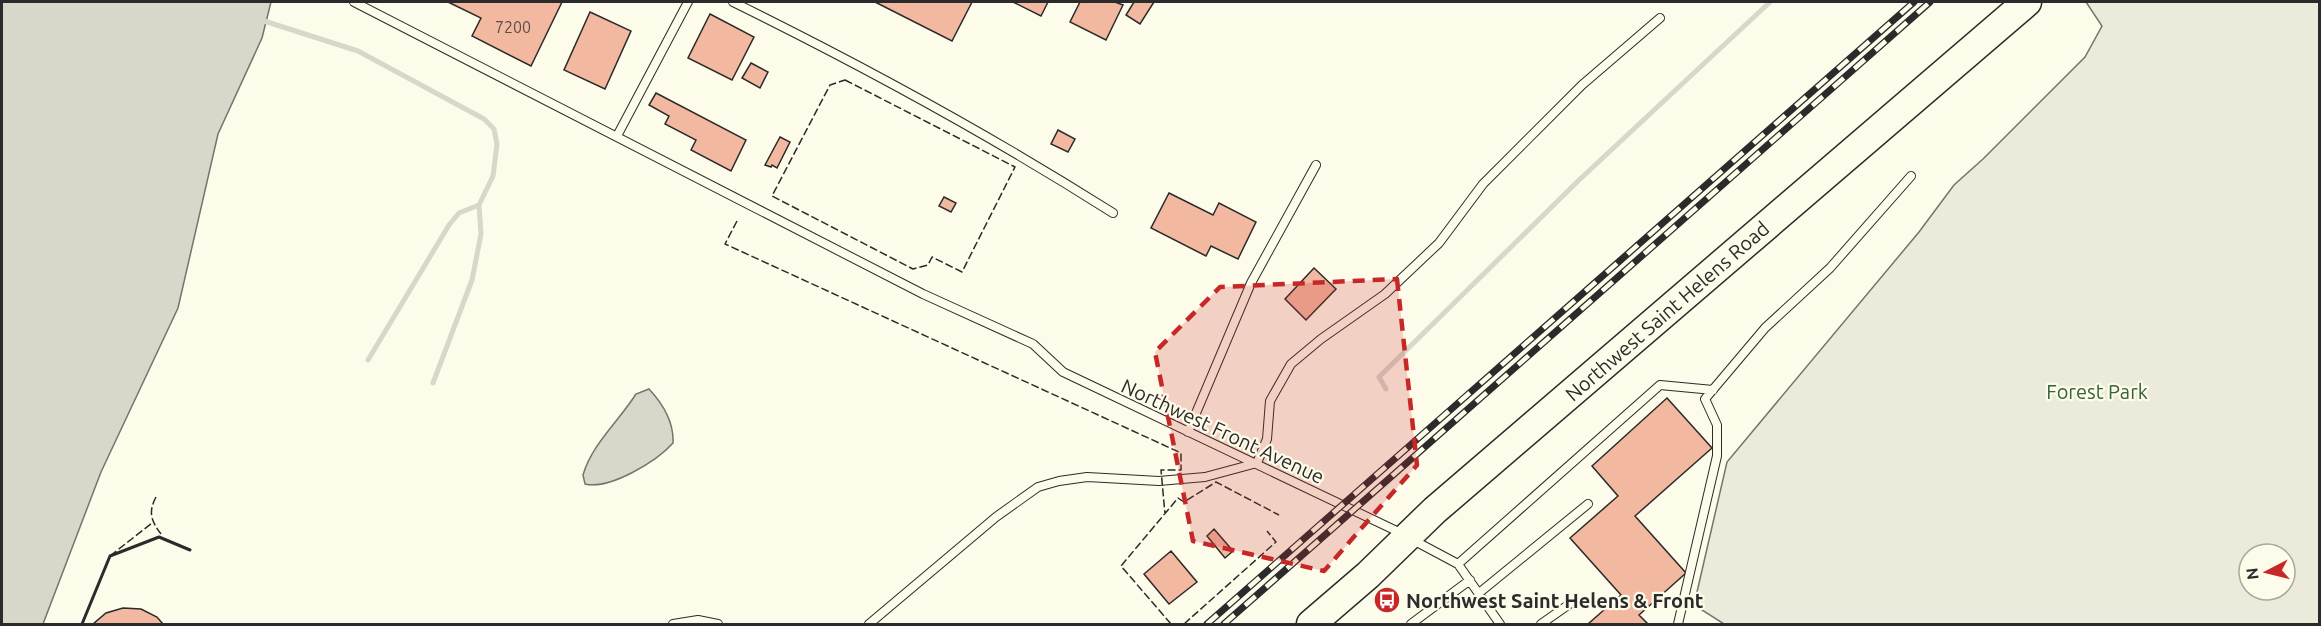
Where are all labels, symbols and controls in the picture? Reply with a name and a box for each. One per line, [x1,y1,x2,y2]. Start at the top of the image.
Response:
house number: 7200 [495,18,531,36]
street label: Northwest Saint Helens Road [1561,216,1773,406]
street label: Northwest Front Avenue [1118,374,1328,488]
park label: Forest Park [2046,380,2148,403]
north arrow [2237,542,2297,602]
text: N [2242,567,2262,581]
bus stop icon: Northwest Saint Helens & Front [1372,585,1402,615]
place label: Northwest Saint Helens & Front [1406,589,1704,612]

